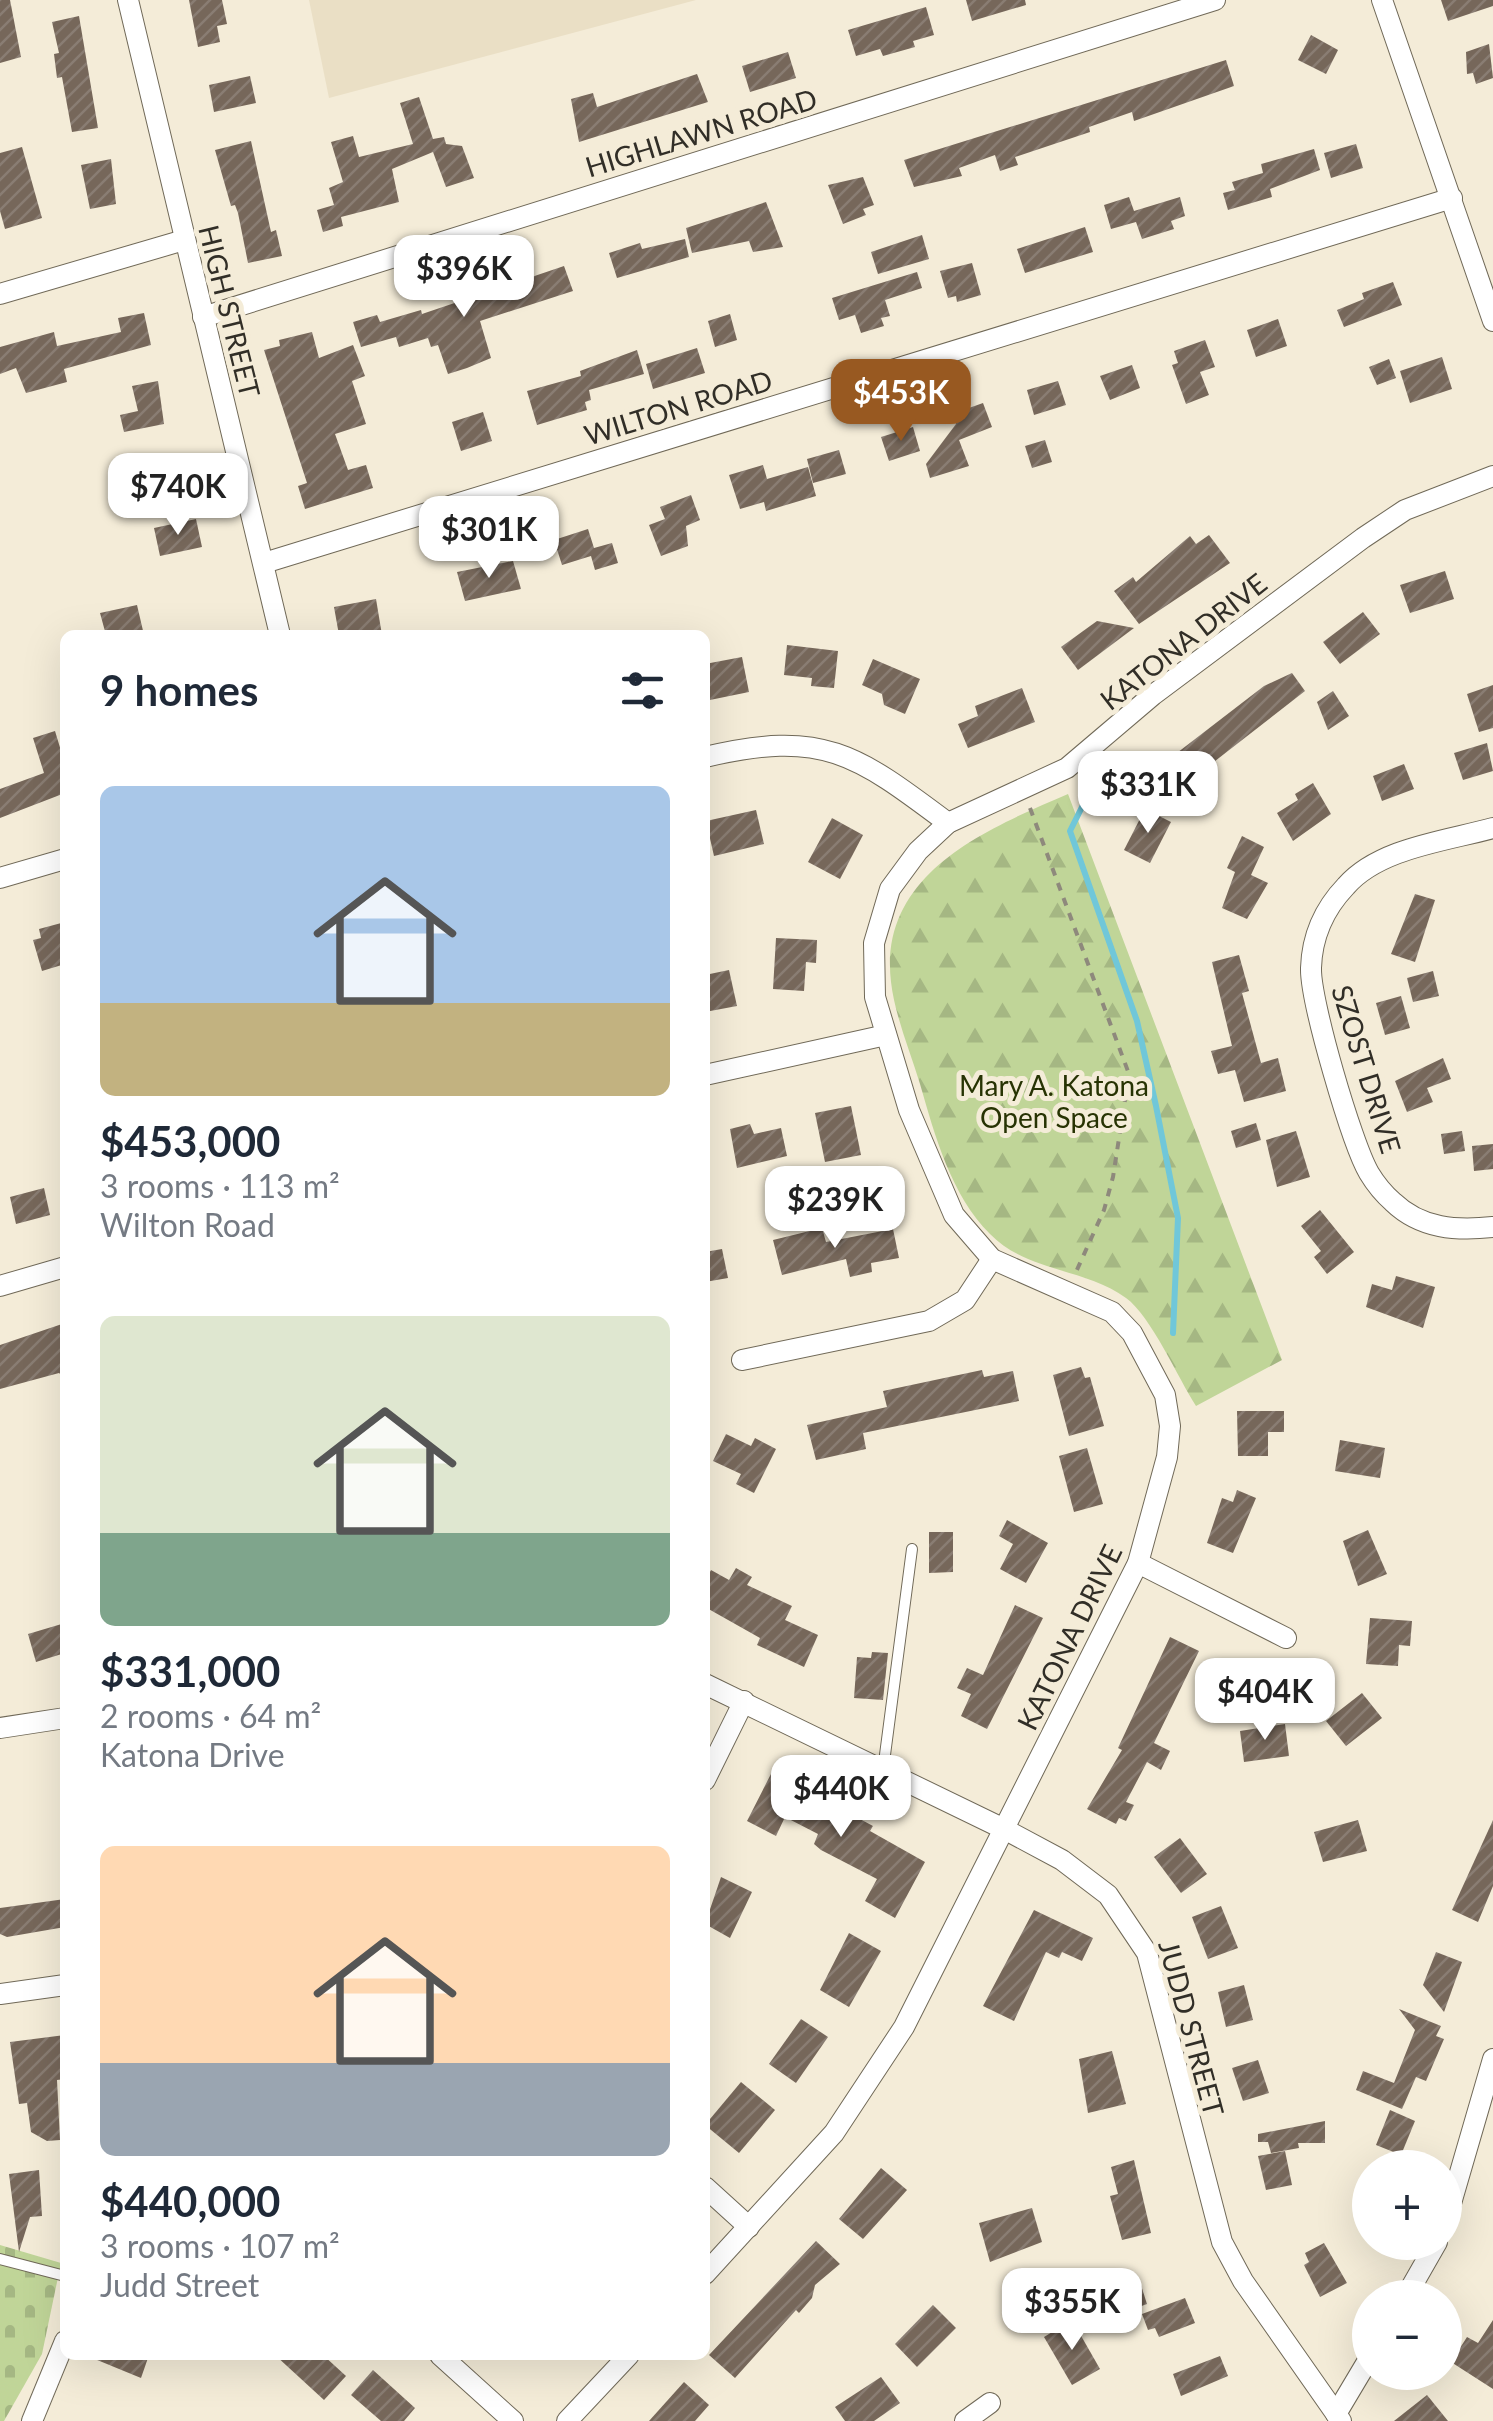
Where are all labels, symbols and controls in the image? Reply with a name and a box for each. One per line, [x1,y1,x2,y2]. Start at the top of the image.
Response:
street label: HIGHLAWN ROAD [581,81,821,183]
street label: HIGH STREET [192,221,268,401]
pin: $396K [394,235,534,320]
text: $396K [416,248,512,287]
pin: $453K [831,359,971,444]
street label: WILTON ROAD [580,362,776,452]
text: $453K [853,372,949,411]
pin: $740K [108,453,248,538]
text: $740K [130,466,226,505]
pin: $301K [419,496,559,581]
text: $301K [441,509,537,548]
street label: KATONA DRIVE [1093,565,1273,717]
icon: filters [615,663,670,718]
text: 9 homes [100,665,258,715]
pin: $331K [1078,751,1218,836]
text: $331K [1100,764,1196,803]
icon: home [295,851,475,1031]
street label: SZOST DRIVE [1325,981,1409,1157]
park label: Mary A. Katona Open Space [959,1068,1149,1134]
text: $453,000 [100,1116,280,1166]
text: 3 rooms · 113 m² [100,1166,340,1205]
pin: $239K [765,1166,905,1251]
text: $239K [787,1179,883,1218]
text: Wilton Road [100,1205,275,1244]
icon: home [295,1381,475,1561]
street label: KATONA DRIVE [1009,1539,1129,1735]
text: $331,000 [100,1646,280,1696]
pin: $404K [1195,1658,1335,1743]
text: $404K [1217,1671,1313,1710]
text: 2 rooms · 64 m² [100,1696,321,1735]
text: Katona Drive [100,1735,285,1774]
pin: $440K [771,1755,911,1840]
text: $440K [793,1768,889,1807]
icon: home [295,1911,475,2091]
street label: JUDD STREET [1152,1937,1232,2120]
map controls [1352,2150,1462,2390]
button: + [1352,2150,1462,2260]
text: $440,000 [100,2176,280,2226]
text: 3 rooms · 107 m² [100,2226,340,2265]
text: Judd Street [100,2265,259,2304]
pin: $355K [1002,2268,1142,2353]
button: − [1352,2280,1462,2390]
text: $355K [1024,2281,1120,2320]

